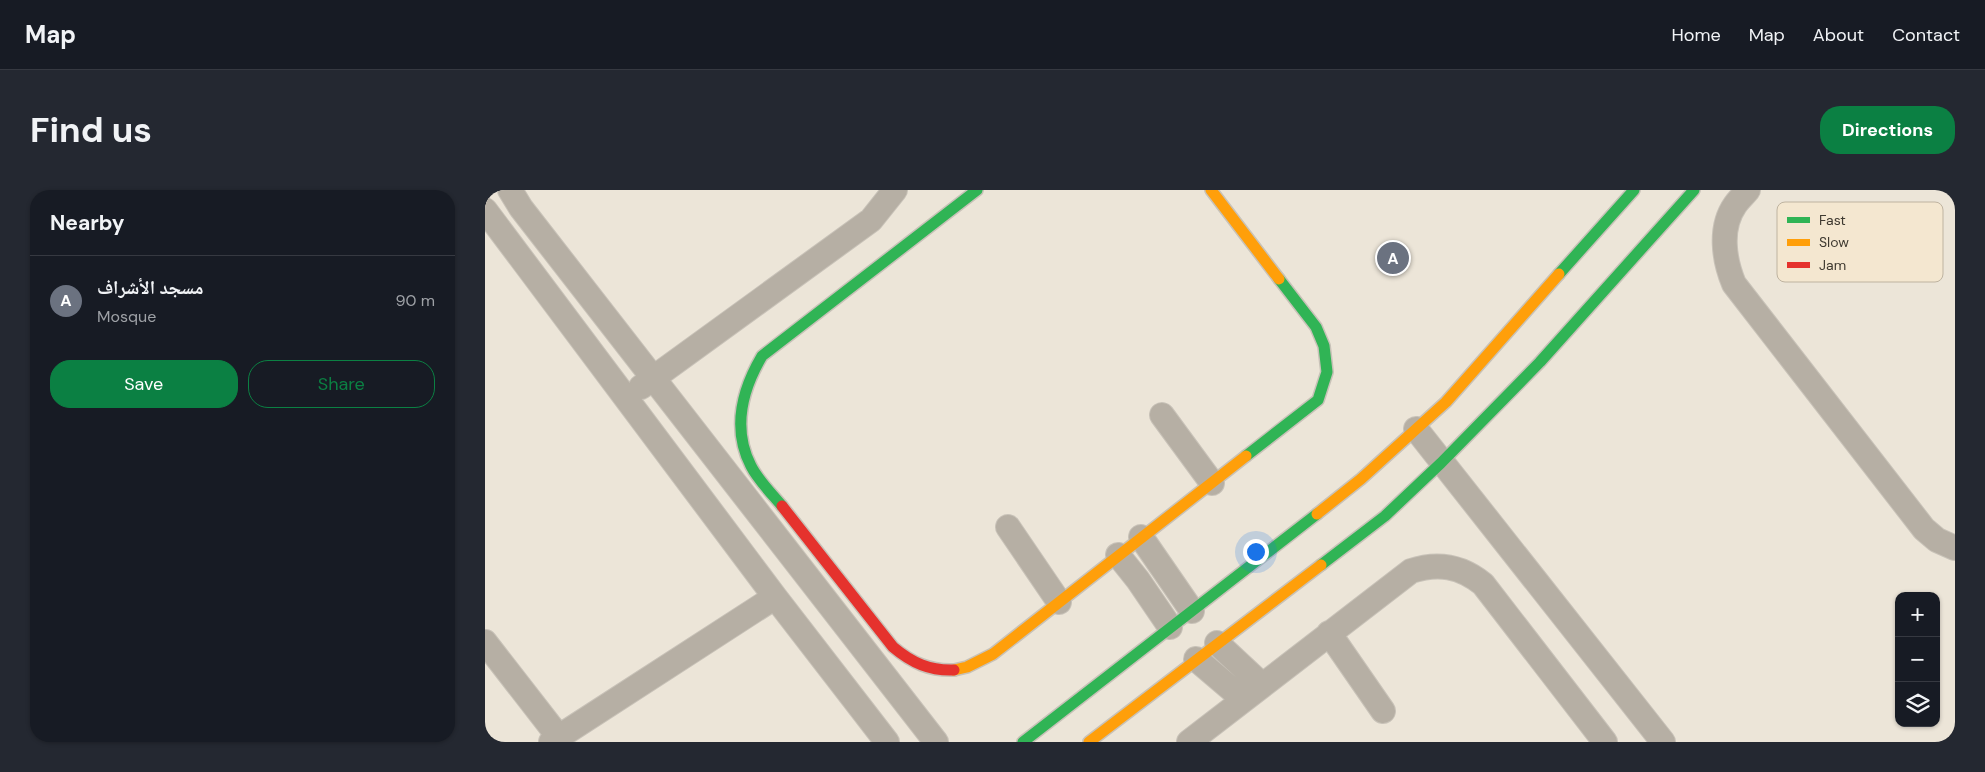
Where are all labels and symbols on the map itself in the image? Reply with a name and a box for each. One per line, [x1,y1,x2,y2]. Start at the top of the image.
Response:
legend [1777,202,1943,282]
text: Fast [1819,211,1846,229]
text: Slow [1819,233,1849,251]
pin: A [1377,239,1409,277]
text: Jam [1819,256,1846,274]
your location [1243,539,1269,565]

